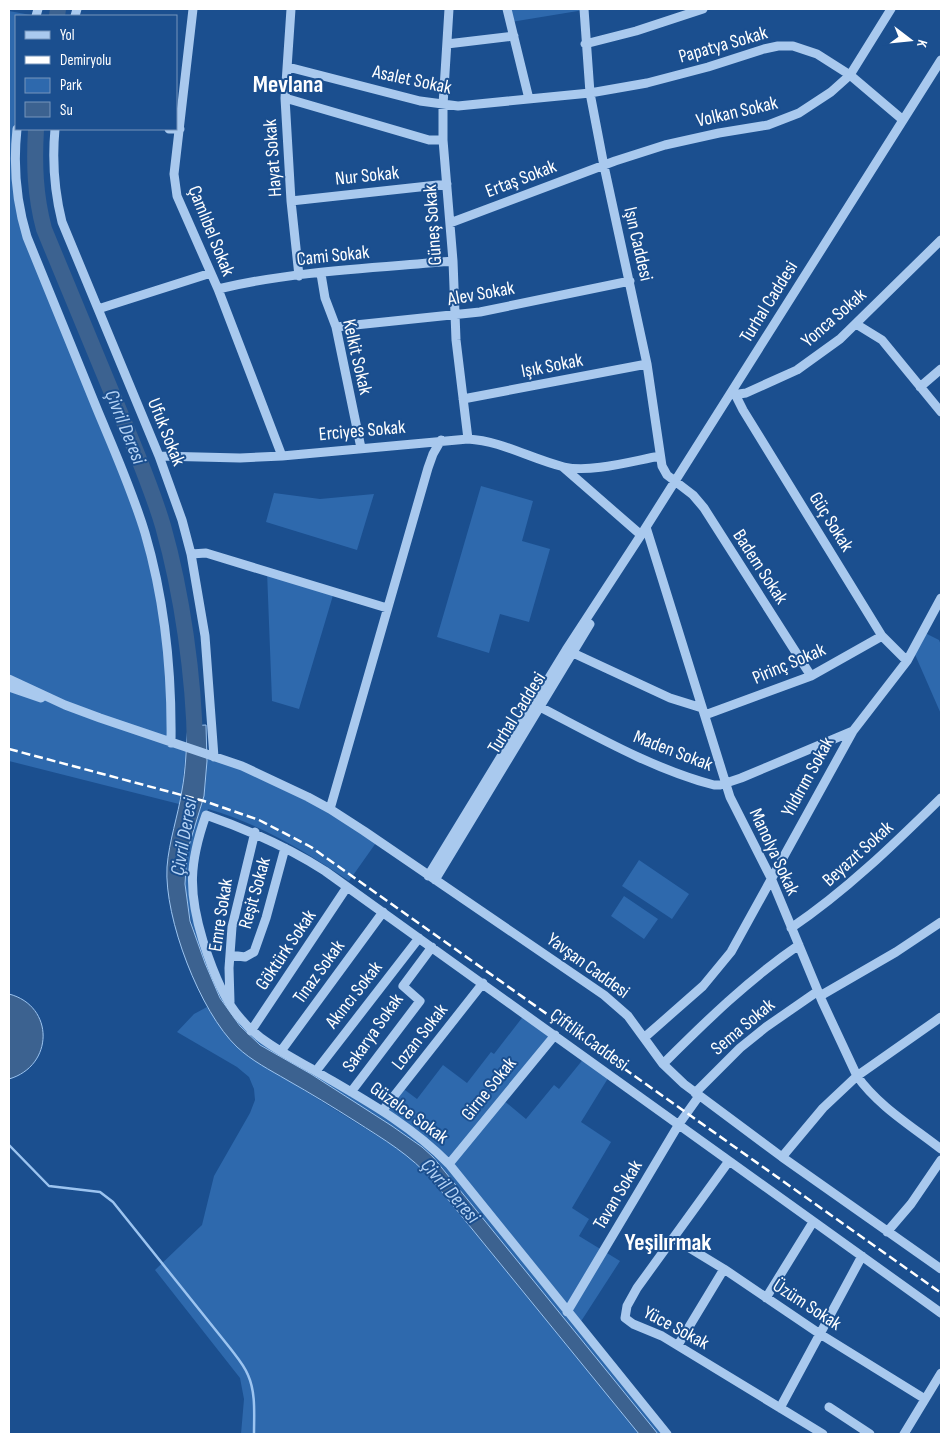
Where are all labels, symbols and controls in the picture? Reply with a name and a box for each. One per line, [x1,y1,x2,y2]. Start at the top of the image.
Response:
legend [15,15,178,130]
north arrow [885,15,935,65]
street label: Papatya Sokak [676,21,771,69]
text: Yol [60,26,75,45]
text: K [913,38,931,49]
text: Demiryolu [60,51,111,70]
street label: Asalet Sokak [369,60,454,100]
district label: Mevlana [253,70,323,99]
text: Park [60,76,82,95]
street label: Volkan Sokak [694,91,781,133]
text: Su [60,101,73,120]
street label: Hayat Sokak [259,118,287,198]
street label: Ertaş Sokak [482,155,560,203]
street label: Nur Sokak [334,161,401,191]
street label: Çamlıbel Sokak [182,182,240,280]
street label: Güneş Sokak [419,183,447,266]
street label: Işın Caddesi [618,205,658,283]
street label: Cami Sokak [296,241,371,271]
street label: Turhal Caddesi [735,257,803,347]
street label: Alev Sokak [445,277,517,311]
street label: Yonca Sokak [797,283,872,352]
street label: Kelkit Sokak [337,317,377,398]
street label: Işık Sokak [519,349,586,383]
water label: Çivril Deresi [99,386,151,469]
street label: Ufuk Sokak [142,395,190,470]
street label: Erciyes Sokak [318,416,407,446]
street label: Güç Sokak [804,488,859,557]
street label: Badem Sokak [727,525,793,609]
street label: Pirinç Sokak [749,638,830,690]
street label: Turhal Caddesi [483,668,551,758]
street label: Maden Sokak [630,725,717,777]
street label: Yıldırım Sokak [777,732,840,821]
water label: Çivril Deresi [165,795,203,878]
street label: Manolya Sokak [744,805,804,900]
street label: Beyazıt Sokak [818,816,899,892]
street label: Reşit Sokak [234,854,276,931]
street label: Emre Sokak [204,876,238,953]
street label: Göktürk Sokak [251,905,322,995]
street label: Yavşan Caddesi [542,928,634,1004]
street label: Tınaz Sokak [288,935,350,1008]
street label: Akıncı Sokak [320,956,388,1034]
street label: Sakarya Sokak [338,989,409,1077]
street label: Sema Sokak [706,993,780,1060]
street label: Lozan Sokak [387,999,453,1075]
street label: Çiftlik Caddesi [545,1004,633,1076]
street label: Girne Sokak [456,1052,522,1125]
street label: Güzelce Sokak [365,1077,453,1150]
water label: Çivril Deresi [415,1154,486,1229]
street label: Tavan Sokak [588,1155,648,1234]
district label: Yeşilırmak [625,1228,711,1257]
street label: Üzüm Sokak [768,1274,846,1336]
street label: Yüce Sokak [639,1301,713,1355]

